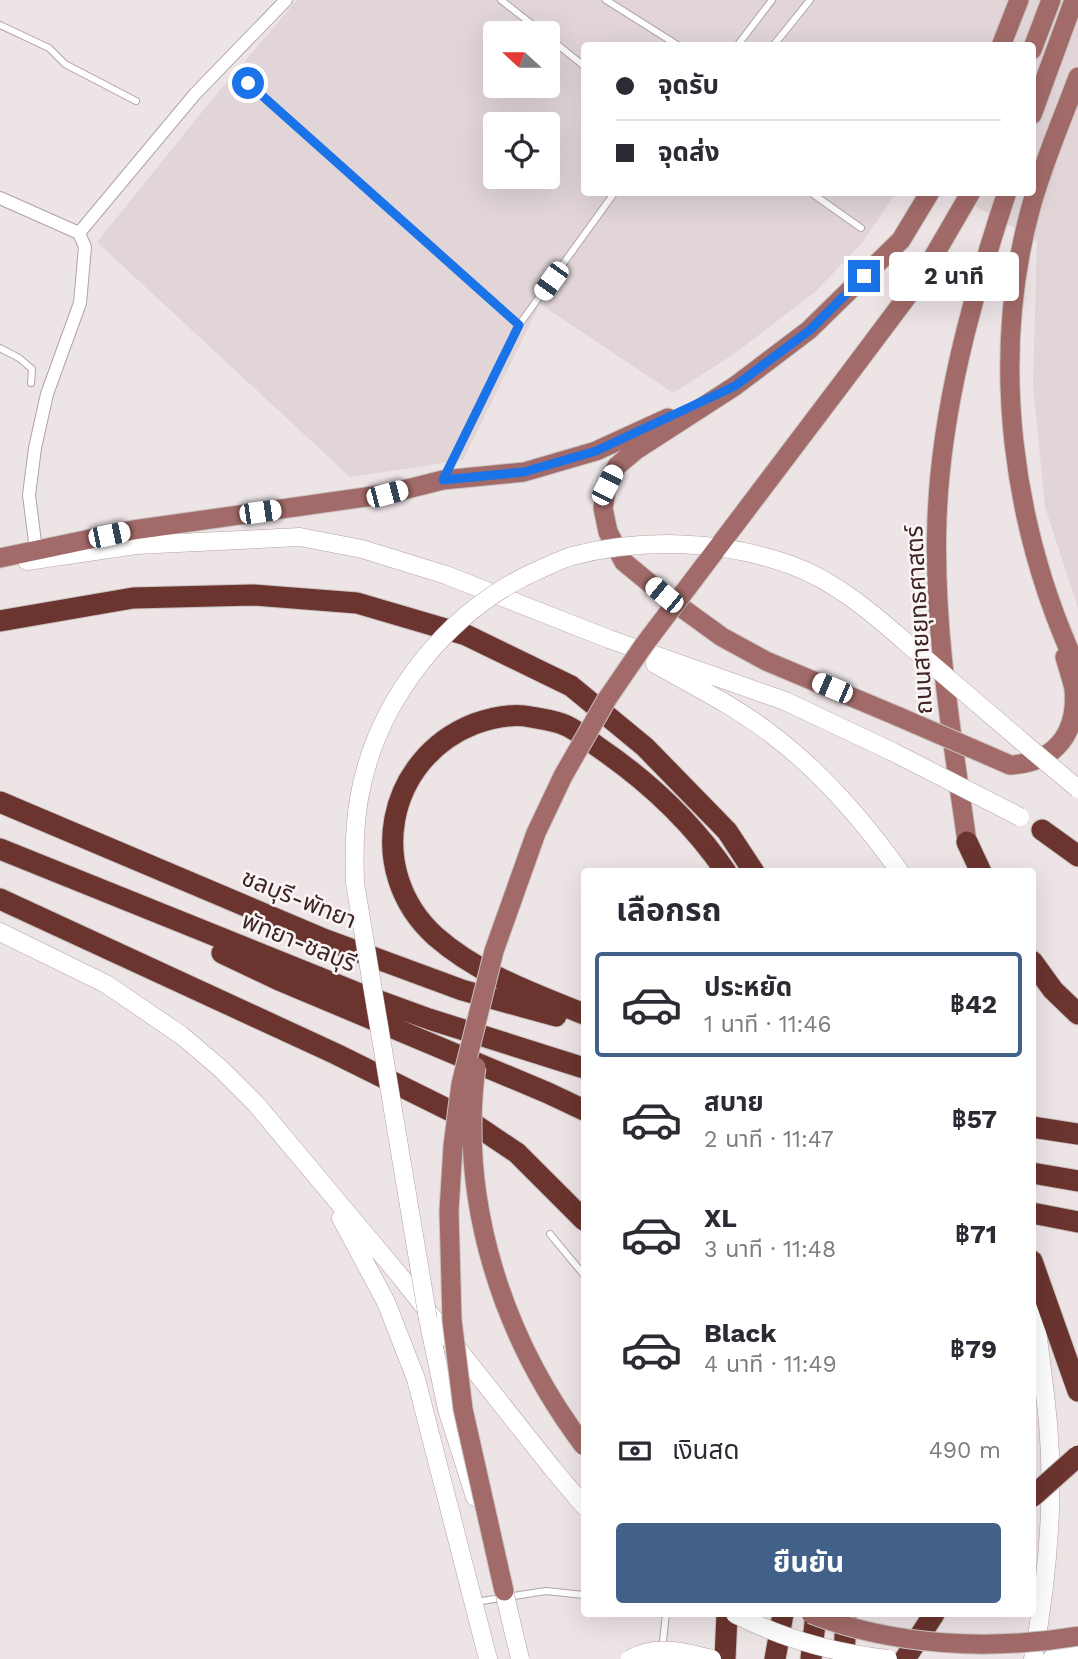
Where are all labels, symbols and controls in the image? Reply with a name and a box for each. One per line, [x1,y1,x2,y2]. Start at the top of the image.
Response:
north arrow [483,21,560,98]
map controls [483,21,560,189]
route start [232,67,264,99]
text: จุดรับ [658,70,719,100]
button: locate [483,112,560,189]
text: จุดส่ง [658,137,720,167]
callout: 2 นาที [888,252,1018,300]
car [531,258,572,304]
route end [848,260,880,292]
text: 2 นาที [924,263,984,290]
car [589,462,626,508]
car [364,478,411,510]
car [238,499,283,525]
car [87,520,132,550]
street label: ถนนสายยุทธศาสตร์ [900,524,939,715]
car [642,573,687,617]
car [809,670,856,706]
street label: ชลบุรี-พัทยา [237,863,360,936]
text: เลือกรถ [616,891,721,929]
street label: พัทยา-ชลบุรี [237,906,360,979]
text: ประหยัด [704,972,792,1002]
icon: car [620,973,683,1036]
text: ฿42 [950,989,997,1019]
text: 1 นาที · 11:46 [704,1011,831,1038]
text: สบาย [704,1087,764,1117]
icon: car [620,1088,683,1151]
text: ฿57 [952,1104,997,1134]
text: 2 นาที · 11:47 [704,1126,834,1153]
icon: car [620,1203,683,1266]
text: XL [704,1203,737,1233]
text: ฿71 [955,1219,997,1249]
text: 3 นาที · 11:48 [704,1236,836,1263]
icon: car [620,1318,683,1381]
text: Black [704,1318,776,1348]
text: ฿79 [950,1334,997,1364]
text: 4 นาที · 11:49 [704,1351,837,1378]
icon: cash [616,1432,654,1470]
text: เงินสด [672,1435,739,1465]
text: 490 m [929,1437,1001,1464]
button: ยืนยัน [616,1523,1001,1603]

